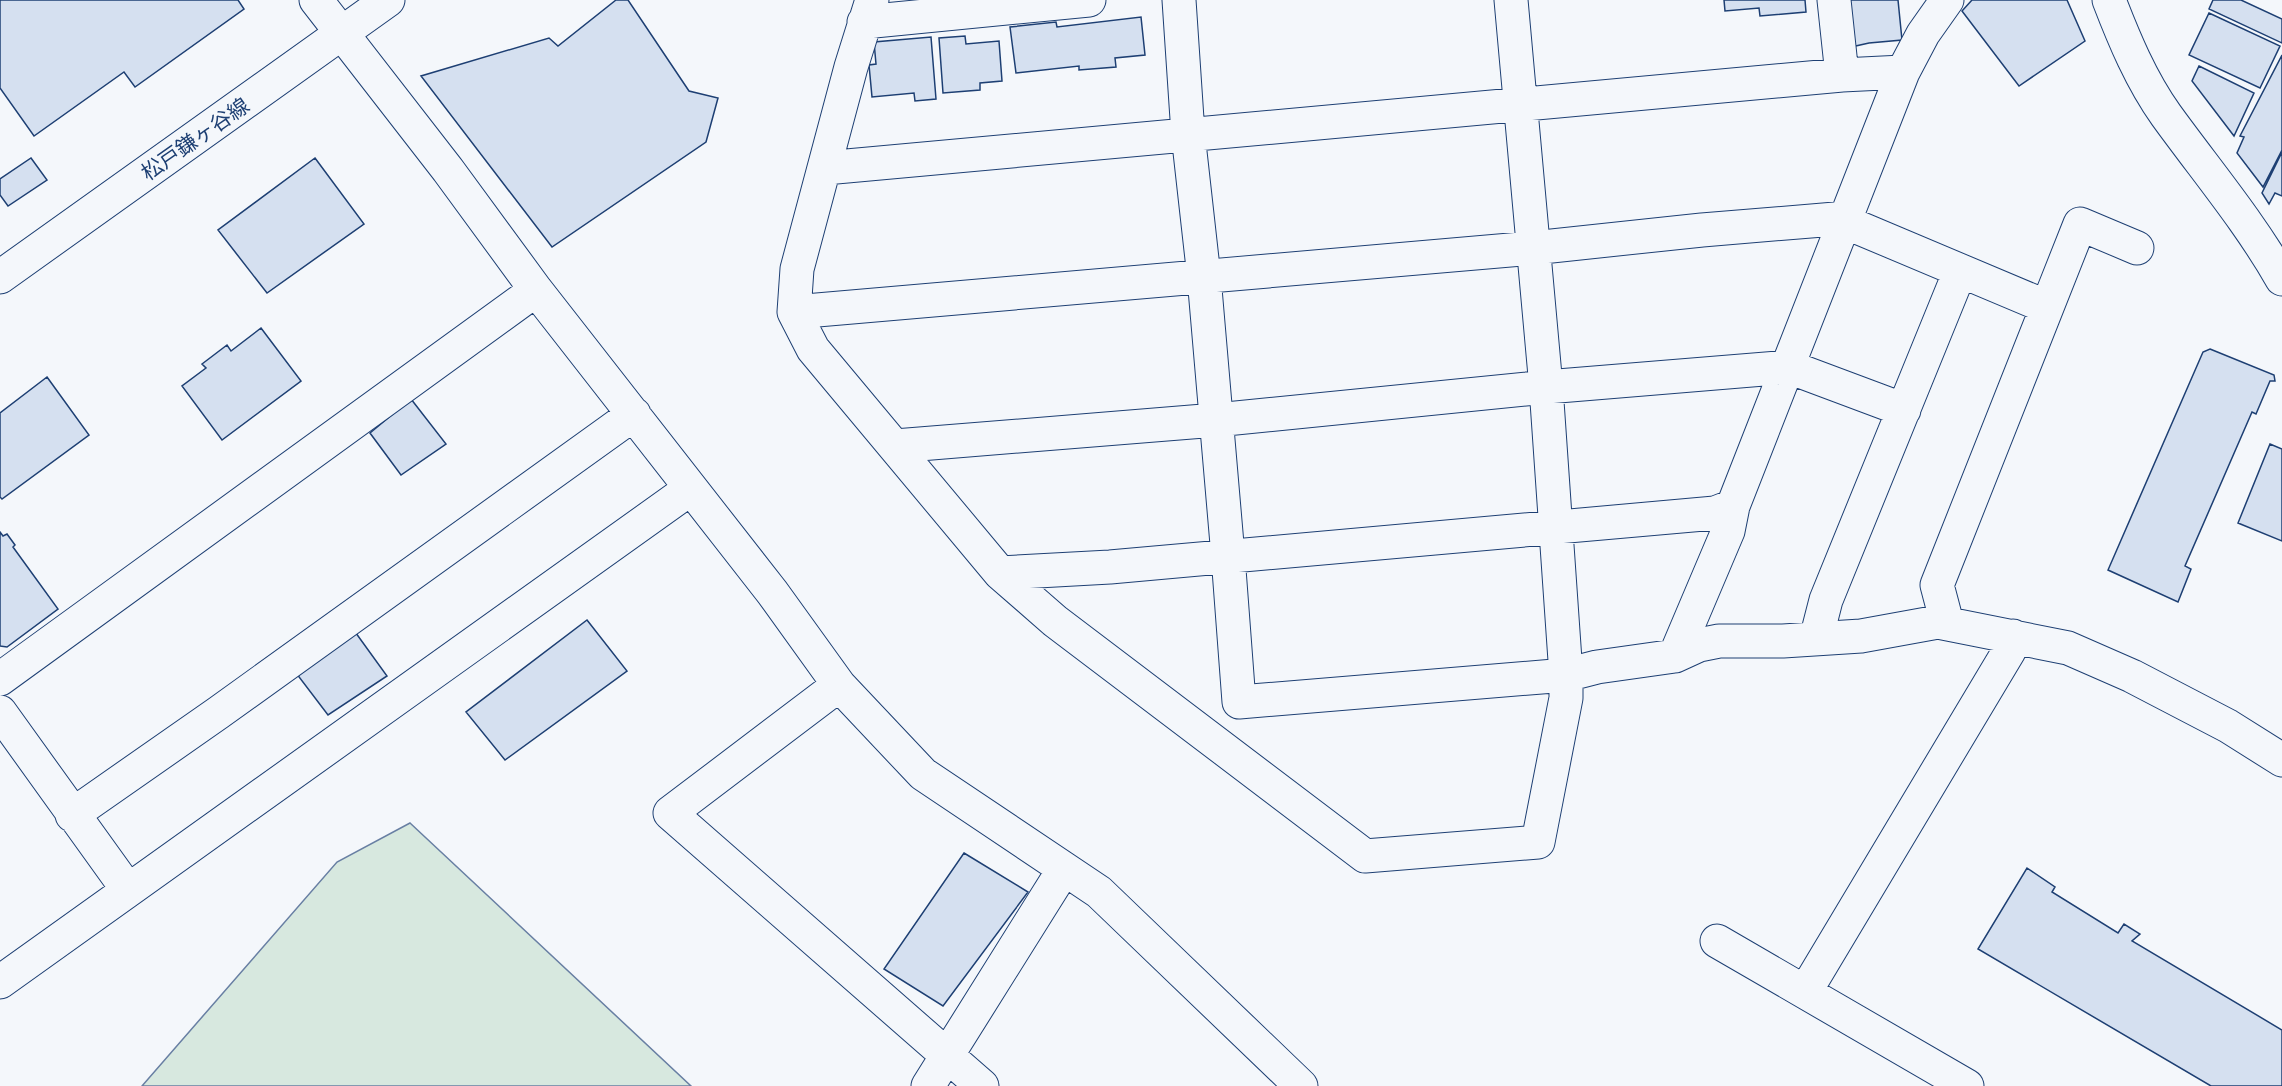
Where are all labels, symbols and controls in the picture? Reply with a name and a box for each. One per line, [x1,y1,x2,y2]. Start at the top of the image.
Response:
street label: 松戸鎌ヶ谷線 [136,92,254,186]

